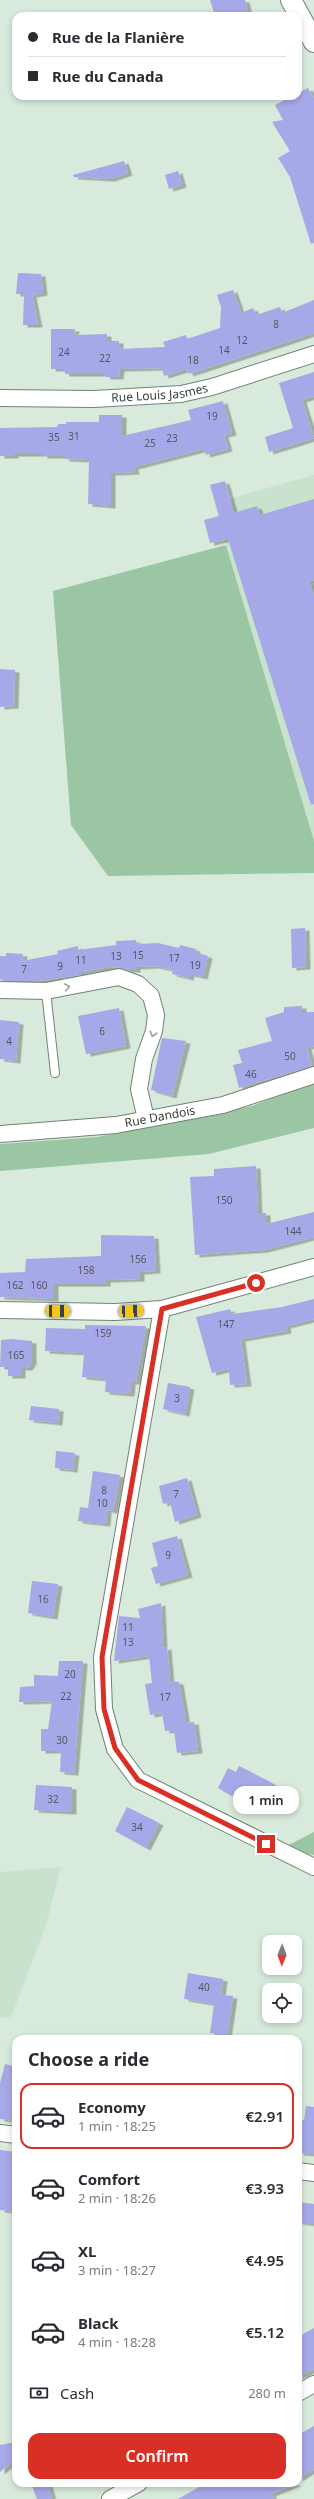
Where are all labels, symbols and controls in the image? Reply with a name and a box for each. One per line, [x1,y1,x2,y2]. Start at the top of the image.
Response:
text: Rue de la Flanière [52,27,184,47]
text: Rue du Canada [52,66,163,86]
house number: 8 [273,317,279,331]
house number: 12 [236,333,248,347]
house number: 14 [218,343,230,357]
house number: 24 [58,345,70,359]
house number: 22 [99,351,111,365]
house number: 18 [187,353,199,367]
street label: Rue Louis Jasmes [111,379,210,406]
house number: 19 [206,409,218,423]
house number: 31 [68,429,80,443]
house number: 35 [48,430,60,444]
house number: 23 [166,431,178,445]
house number: 25 [144,436,156,450]
house number: 15 [132,948,144,962]
house number: 13 [110,949,122,963]
house number: 17 [168,951,180,965]
house number: 11 [75,953,87,967]
house number: 19 [189,958,201,972]
house number: 9 [57,959,63,973]
house number: 7 [21,962,27,976]
one-way arrow [63,983,70,992]
house number: 6 [99,1024,105,1038]
one-way arrow [149,1030,158,1037]
house number: 4 [6,1034,12,1048]
house number: 50 [284,1049,296,1063]
house number: 46 [245,1067,257,1081]
street label: Rue Dandois [123,1101,197,1131]
house number: 150 [215,1193,233,1207]
house number: 144 [284,1224,302,1238]
house number: 156 [129,1252,147,1266]
house number: 158 [77,1263,95,1277]
route start [247,1274,265,1292]
house number: 162 [6,1278,24,1292]
house number: 160 [30,1278,48,1292]
car [119,1304,143,1318]
car [46,1305,70,1317]
house number: 147 [217,1317,235,1331]
house number: 159 [94,1326,112,1340]
house number: 165 [7,1348,25,1362]
house number: 3 [174,1391,180,1405]
house number: 8 [101,1483,107,1497]
house number: 7 [173,1487,179,1501]
house number: 10 [96,1496,108,1510]
house number: 9 [165,1548,171,1562]
house number: 16 [37,1592,49,1606]
house number: 11 [122,1620,134,1634]
house number: 13 [122,1635,134,1649]
house number: 20 [64,1667,76,1681]
house number: 22 [60,1689,72,1703]
house number: 17 [159,1690,171,1704]
house number: 30 [56,1733,68,1747]
callout: 1 min [233,1786,299,1814]
text: 1 min [248,1791,284,1809]
house number: 32 [47,1792,59,1806]
house number: 34 [131,1820,143,1834]
route end [257,1835,275,1853]
north arrow [262,1935,302,1975]
map controls [262,1935,302,2023]
house number: 40 [198,1980,210,1994]
button: locate [262,1983,302,2023]
text: Choose a ride [28,2047,149,2071]
text: Economy [78,2097,146,2117]
icon: car [30,2098,66,2134]
text: €2.91 [246,2106,284,2126]
text: 1 min · 18:25 [78,2117,156,2135]
text: Comfort [78,2169,140,2189]
icon: car [30,2170,66,2206]
text: €3.93 [246,2178,284,2198]
text: 2 min · 18:26 [78,2189,156,2207]
text: XL [78,2241,96,2261]
icon: car [30,2242,66,2278]
text: €4.95 [246,2250,284,2270]
text: 3 min · 18:27 [78,2261,156,2279]
text: Black [78,2313,118,2333]
icon: car [30,2314,66,2350]
text: €5.12 [246,2322,284,2342]
text: 4 min · 18:28 [78,2333,156,2351]
icon: cash [28,2382,50,2404]
text: Cash [60,2383,94,2403]
text: 280 m [248,2384,286,2402]
button: Confirm [28,2433,286,2479]

